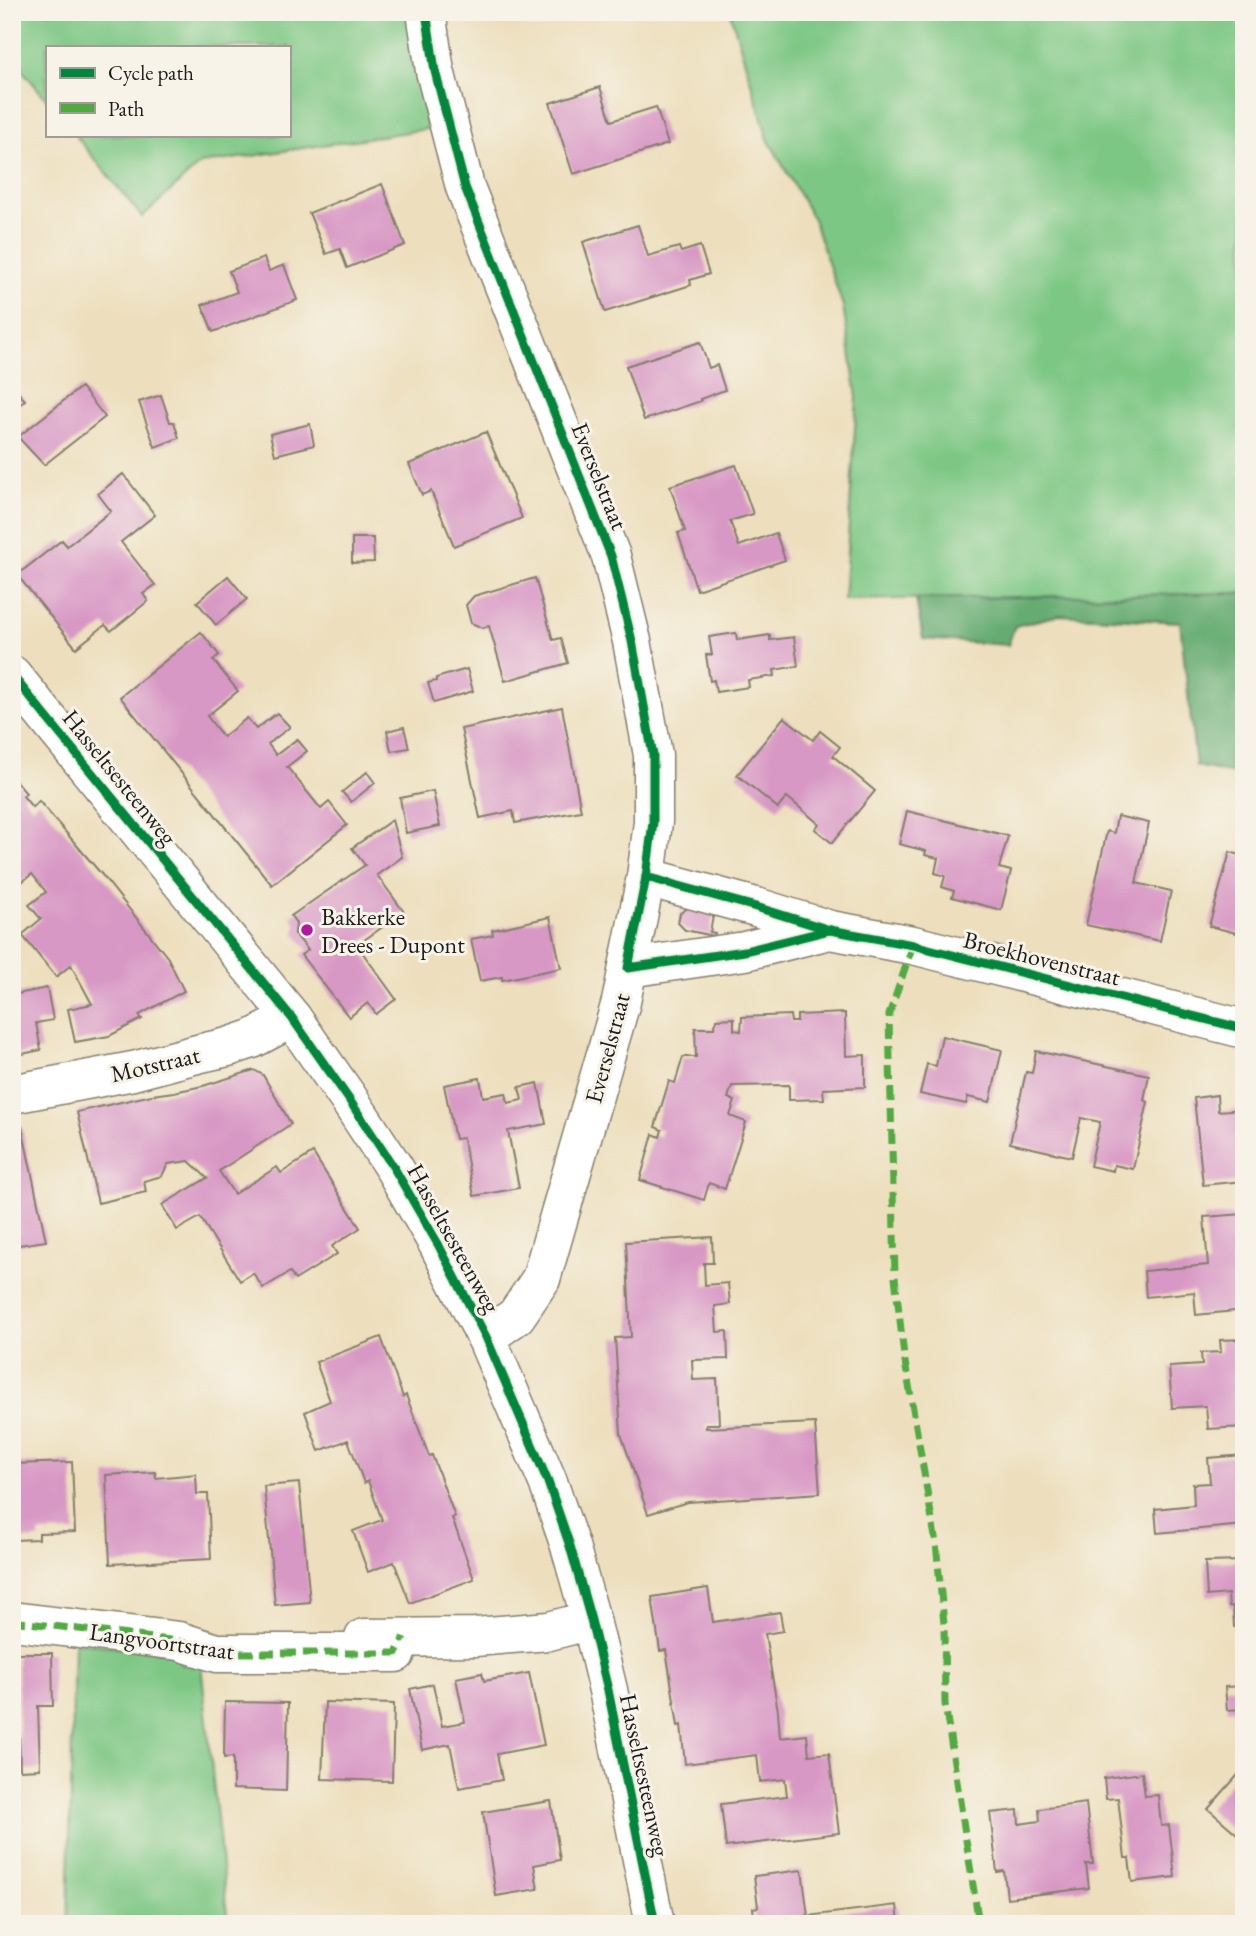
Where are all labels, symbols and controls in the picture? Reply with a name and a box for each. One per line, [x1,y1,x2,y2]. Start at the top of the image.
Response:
legend [46,46,290,136]
text: Cycle path [108,59,194,86]
text: Path [108,95,145,122]
street label: Everselstraat [564,418,636,535]
street label: Hasseltsesteenweg [56,703,185,852]
place label: Bakkerke Drees - Dupont [321,901,465,960]
marker: Bakkerke Drees - Dupont [299,922,315,938]
street label: Broekhovenstraat [960,924,1124,993]
street label: Everselstraat [577,989,637,1107]
street label: Motstraat [107,1039,203,1089]
street label: Hasseltsesteenweg [400,1158,508,1318]
street label: Langvoortstraat [88,1615,237,1667]
street label: Hasseltsesteenweg [613,1691,678,1860]

